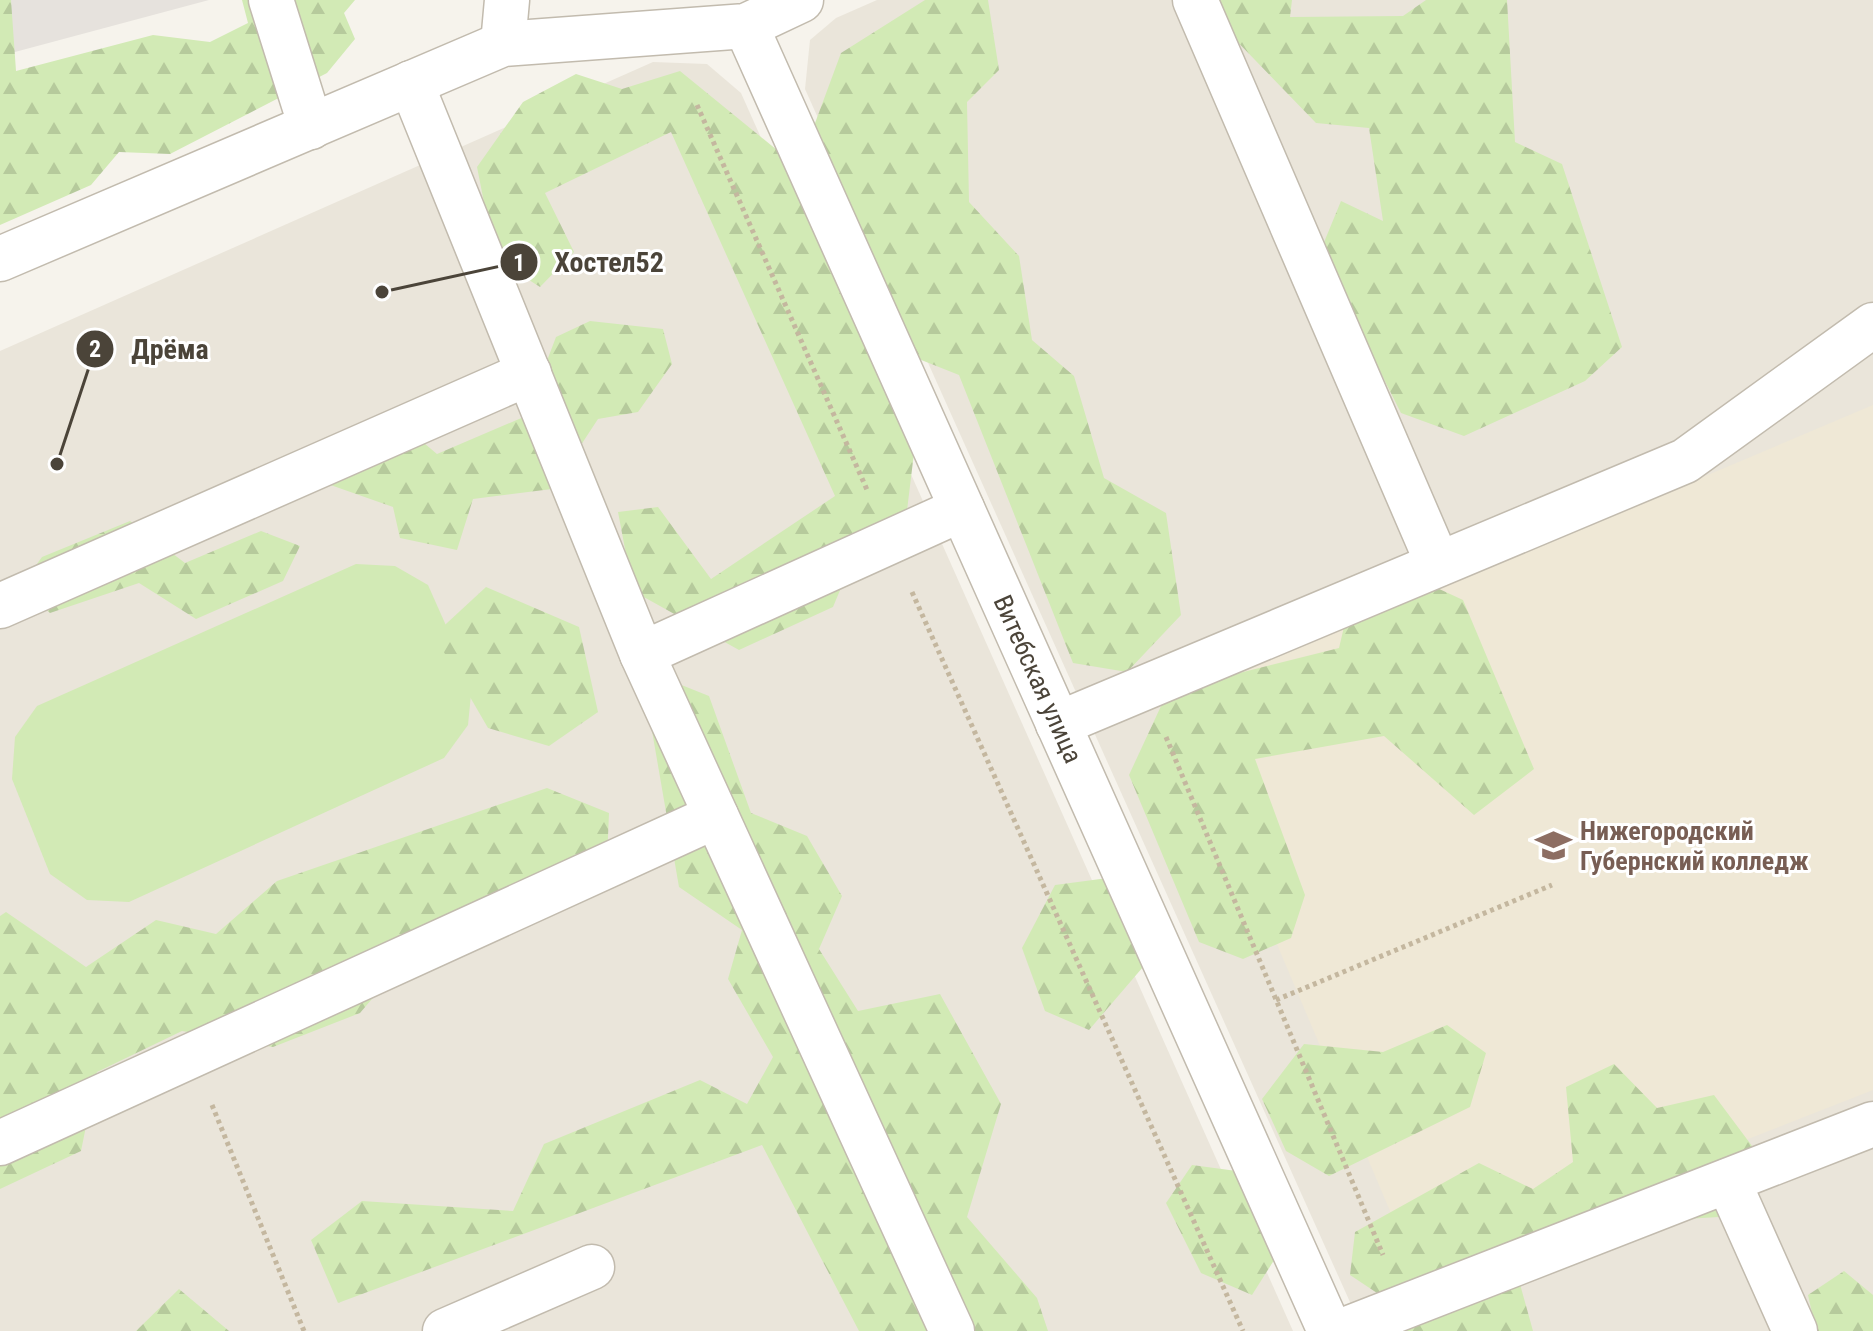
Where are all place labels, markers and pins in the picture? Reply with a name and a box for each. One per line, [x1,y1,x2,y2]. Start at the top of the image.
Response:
callout: Хостел52 [499,236,680,288]
callout: Дрёма [75,323,224,375]
place label: Нижегородский Губернский колледж [1580,816,1809,876]
school or university icon: Нижегородский Губернский колледж [1535,827,1573,865]

